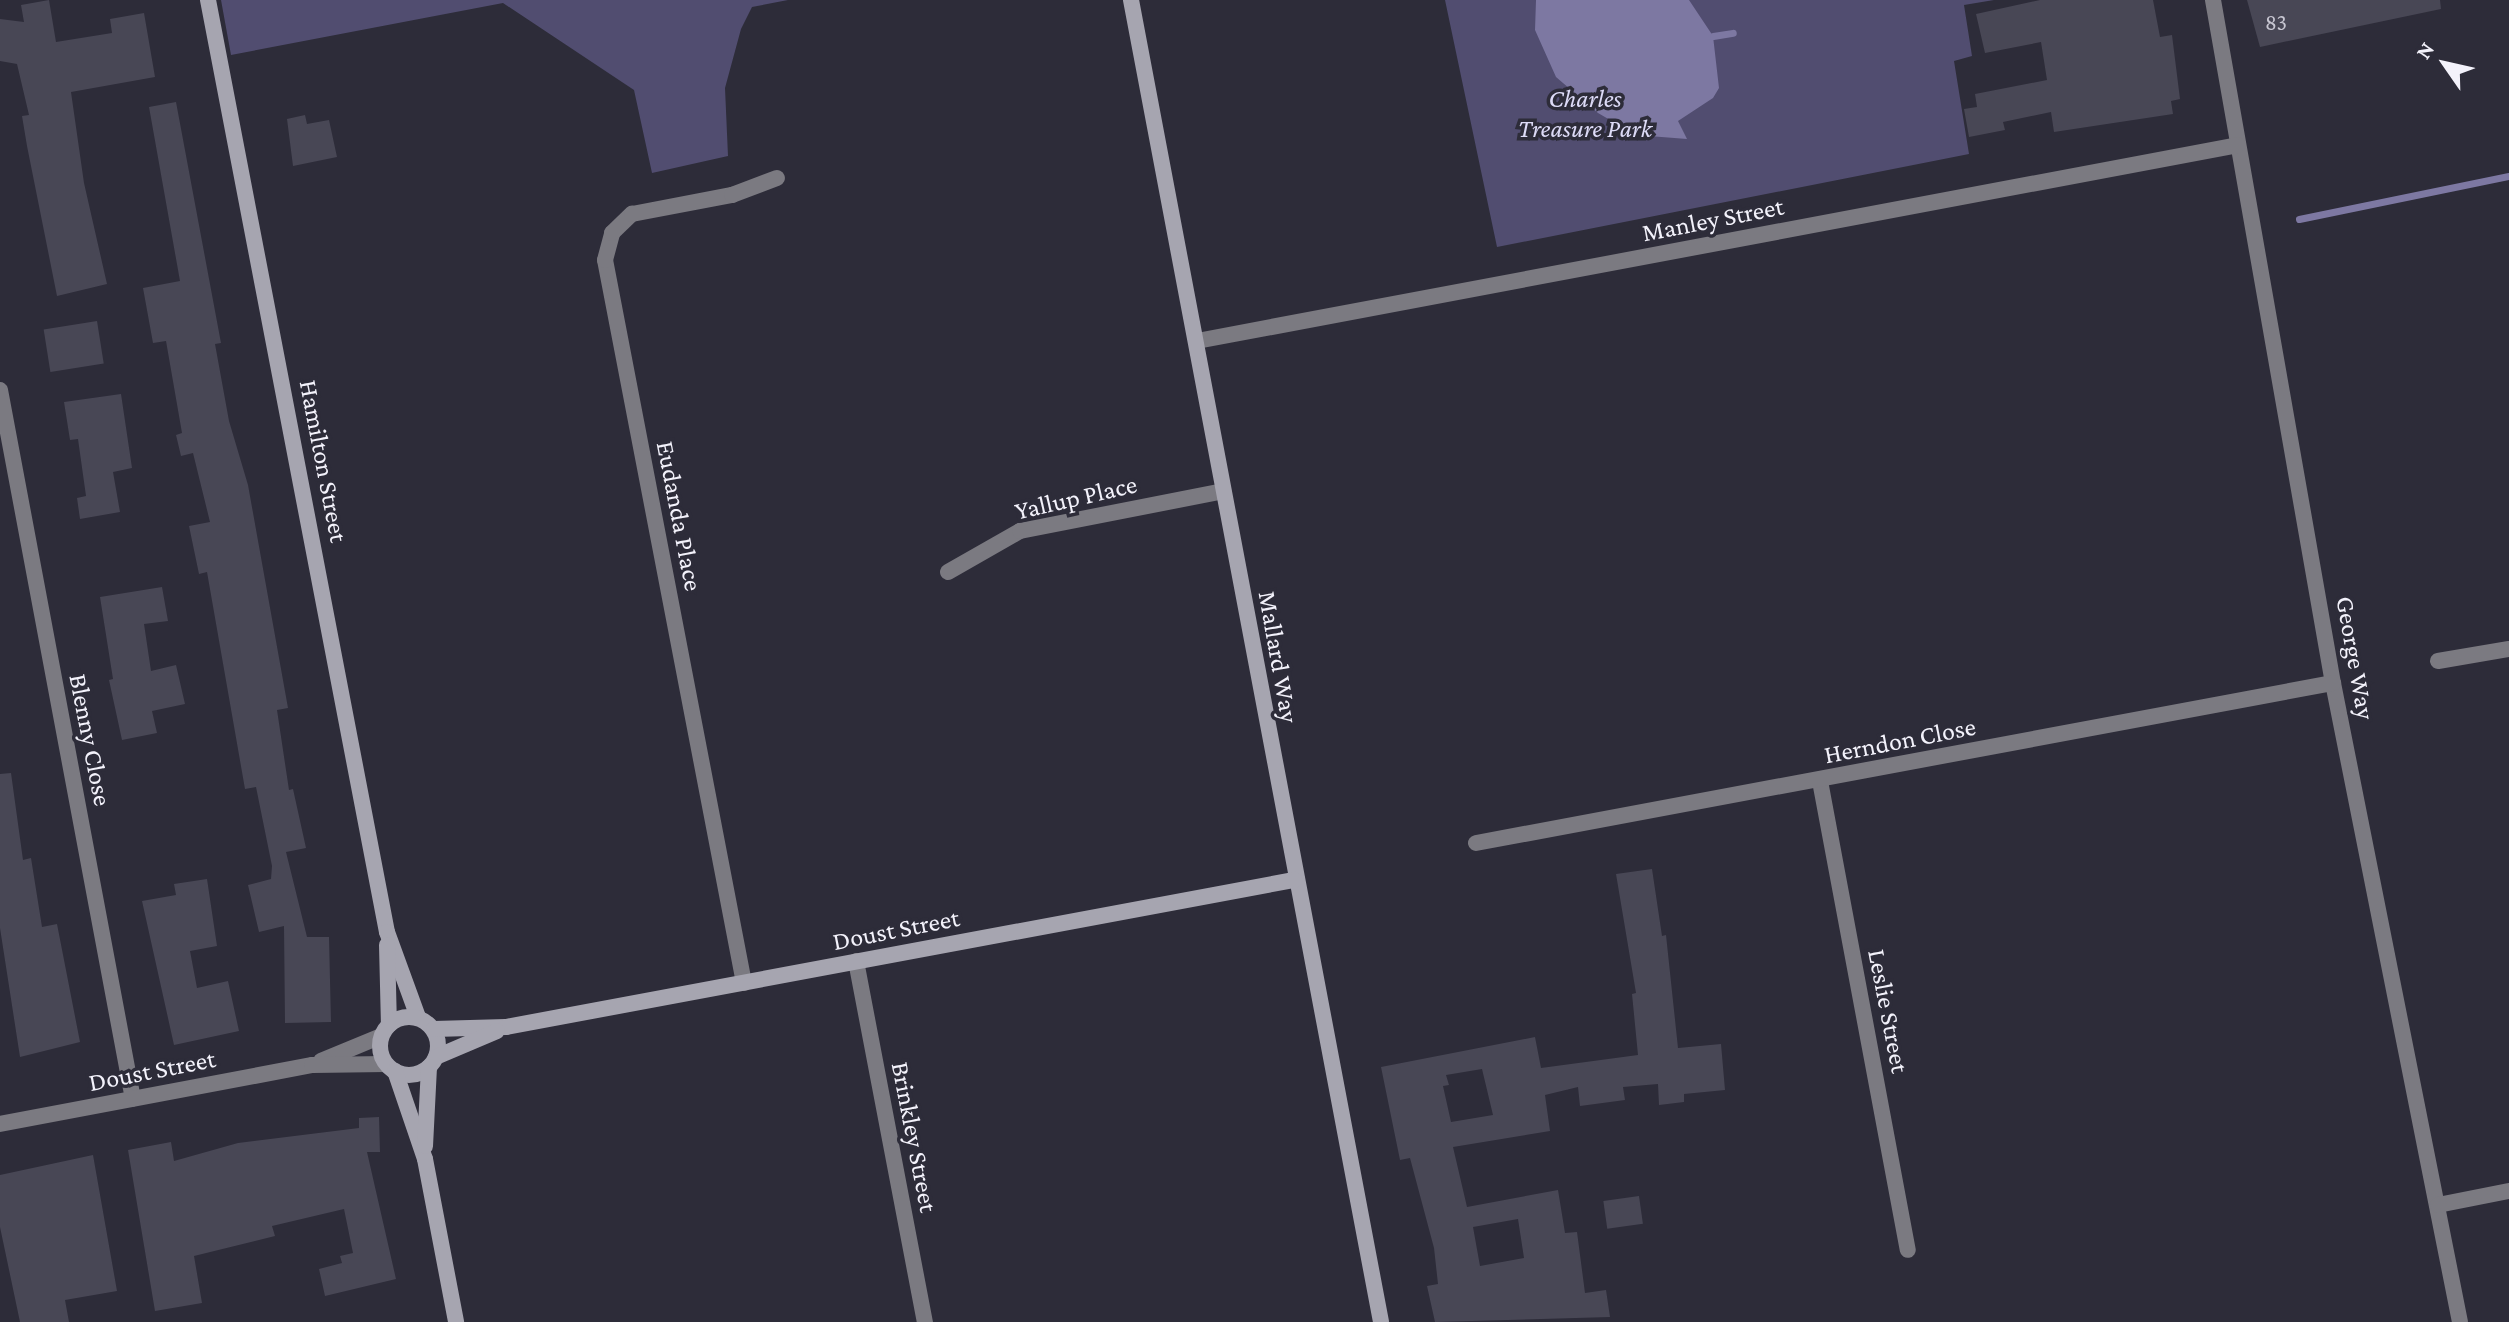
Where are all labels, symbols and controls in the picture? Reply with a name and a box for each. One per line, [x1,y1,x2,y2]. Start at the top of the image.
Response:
house number: 83 [2265,10,2287,36]
north arrow [2405,24,2485,104]
text: N [2410,37,2439,64]
park label: Charles Treasure Park [1518,83,1652,144]
street label: Manley Street [1640,191,1786,249]
street label: Hamilton Street [292,377,354,545]
street label: Eudanda Place [649,438,709,594]
street label: Yallup Place [1012,469,1140,527]
street label: Mallard Way [1251,589,1305,725]
street label: George Way [2329,594,2381,722]
street label: Blenny Close [62,671,118,809]
street label: Herndon Close [1822,711,1978,771]
street label: Doust Street [830,902,962,958]
street label: Leslie Street [1861,946,1915,1076]
street label: Doust Street [86,1043,218,1099]
street label: Brinkley Street [884,1059,944,1215]

